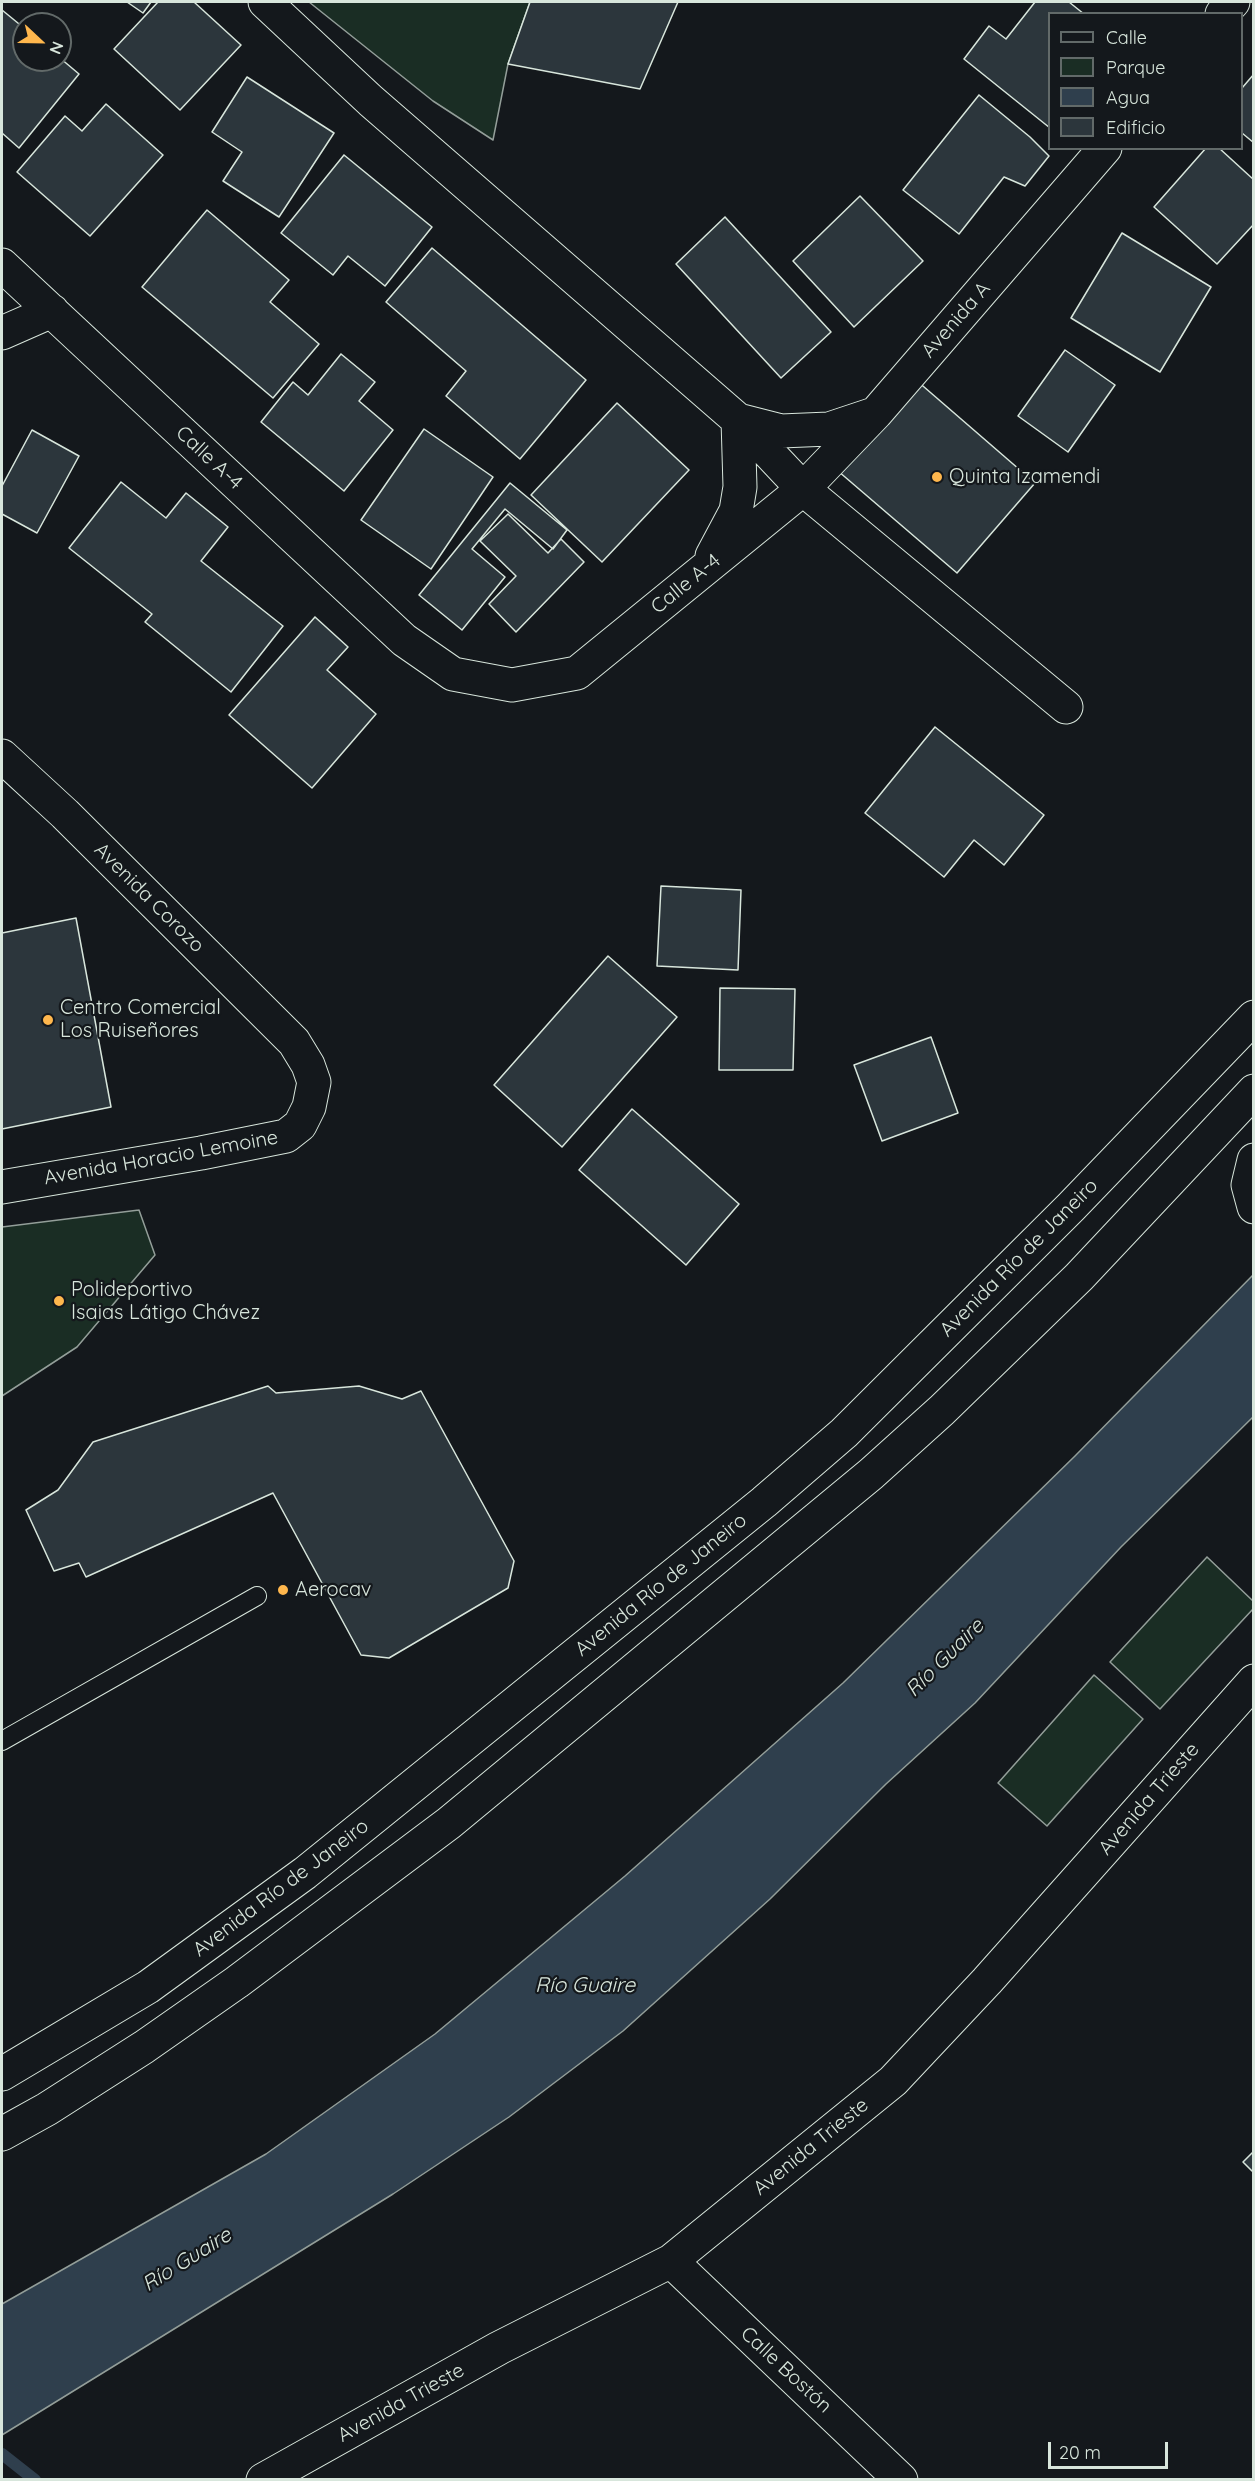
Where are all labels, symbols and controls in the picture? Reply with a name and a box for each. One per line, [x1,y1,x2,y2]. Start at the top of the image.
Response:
north arrow [12,12,72,72]
legend [1048,12,1243,150]
text: Calle [1106,26,1147,49]
text: N [45,39,68,57]
text: Parque [1106,56,1165,79]
text: Agua [1106,86,1150,109]
text: Edificio [1106,116,1165,139]
street label: Avenida A [917,277,995,363]
street label: Calle A-4 [171,421,247,495]
place label: Quinta Izamendi [949,465,1100,489]
marker: Quinta Izamendi [930,470,944,484]
street label: Calle A-4 [646,549,726,619]
street label: Avenida Corozo [89,838,209,958]
place label: Centro Comercial Los Ruiseñores [60,996,221,1043]
marker: Centro Comercial Los Ruiseñores [41,1013,55,1027]
street label: Avenida Horacio Lemoine [42,1126,280,1190]
street label: Avenida Río de Janeiro [935,1174,1103,1342]
place label: Polideportivo Isaias Látigo Chávez [71,1278,260,1325]
marker: Polideportivo Isaias Látigo Chávez [52,1294,66,1308]
street label: Avenida Río de Janeiro [570,1508,752,1662]
place label: Aerocav [295,1578,371,1602]
marker: Aerocav [276,1583,290,1597]
water label: Río Guaire [901,1614,989,1702]
street label: Avenida Trieste [1094,1738,1204,1860]
street label: Avenida Río de Janeiro [188,1814,374,1962]
water label: Río Guaire [535,1973,635,1999]
street label: Avenida Trieste [749,2093,873,2201]
water label: Río Guaire [138,2223,236,2297]
street label: Calle Bostón [735,2322,837,2418]
street label: Avenida Trieste [333,2358,469,2448]
scale bar [1051,2430,1171,2468]
text: 20 m [1059,2441,1101,2464]

